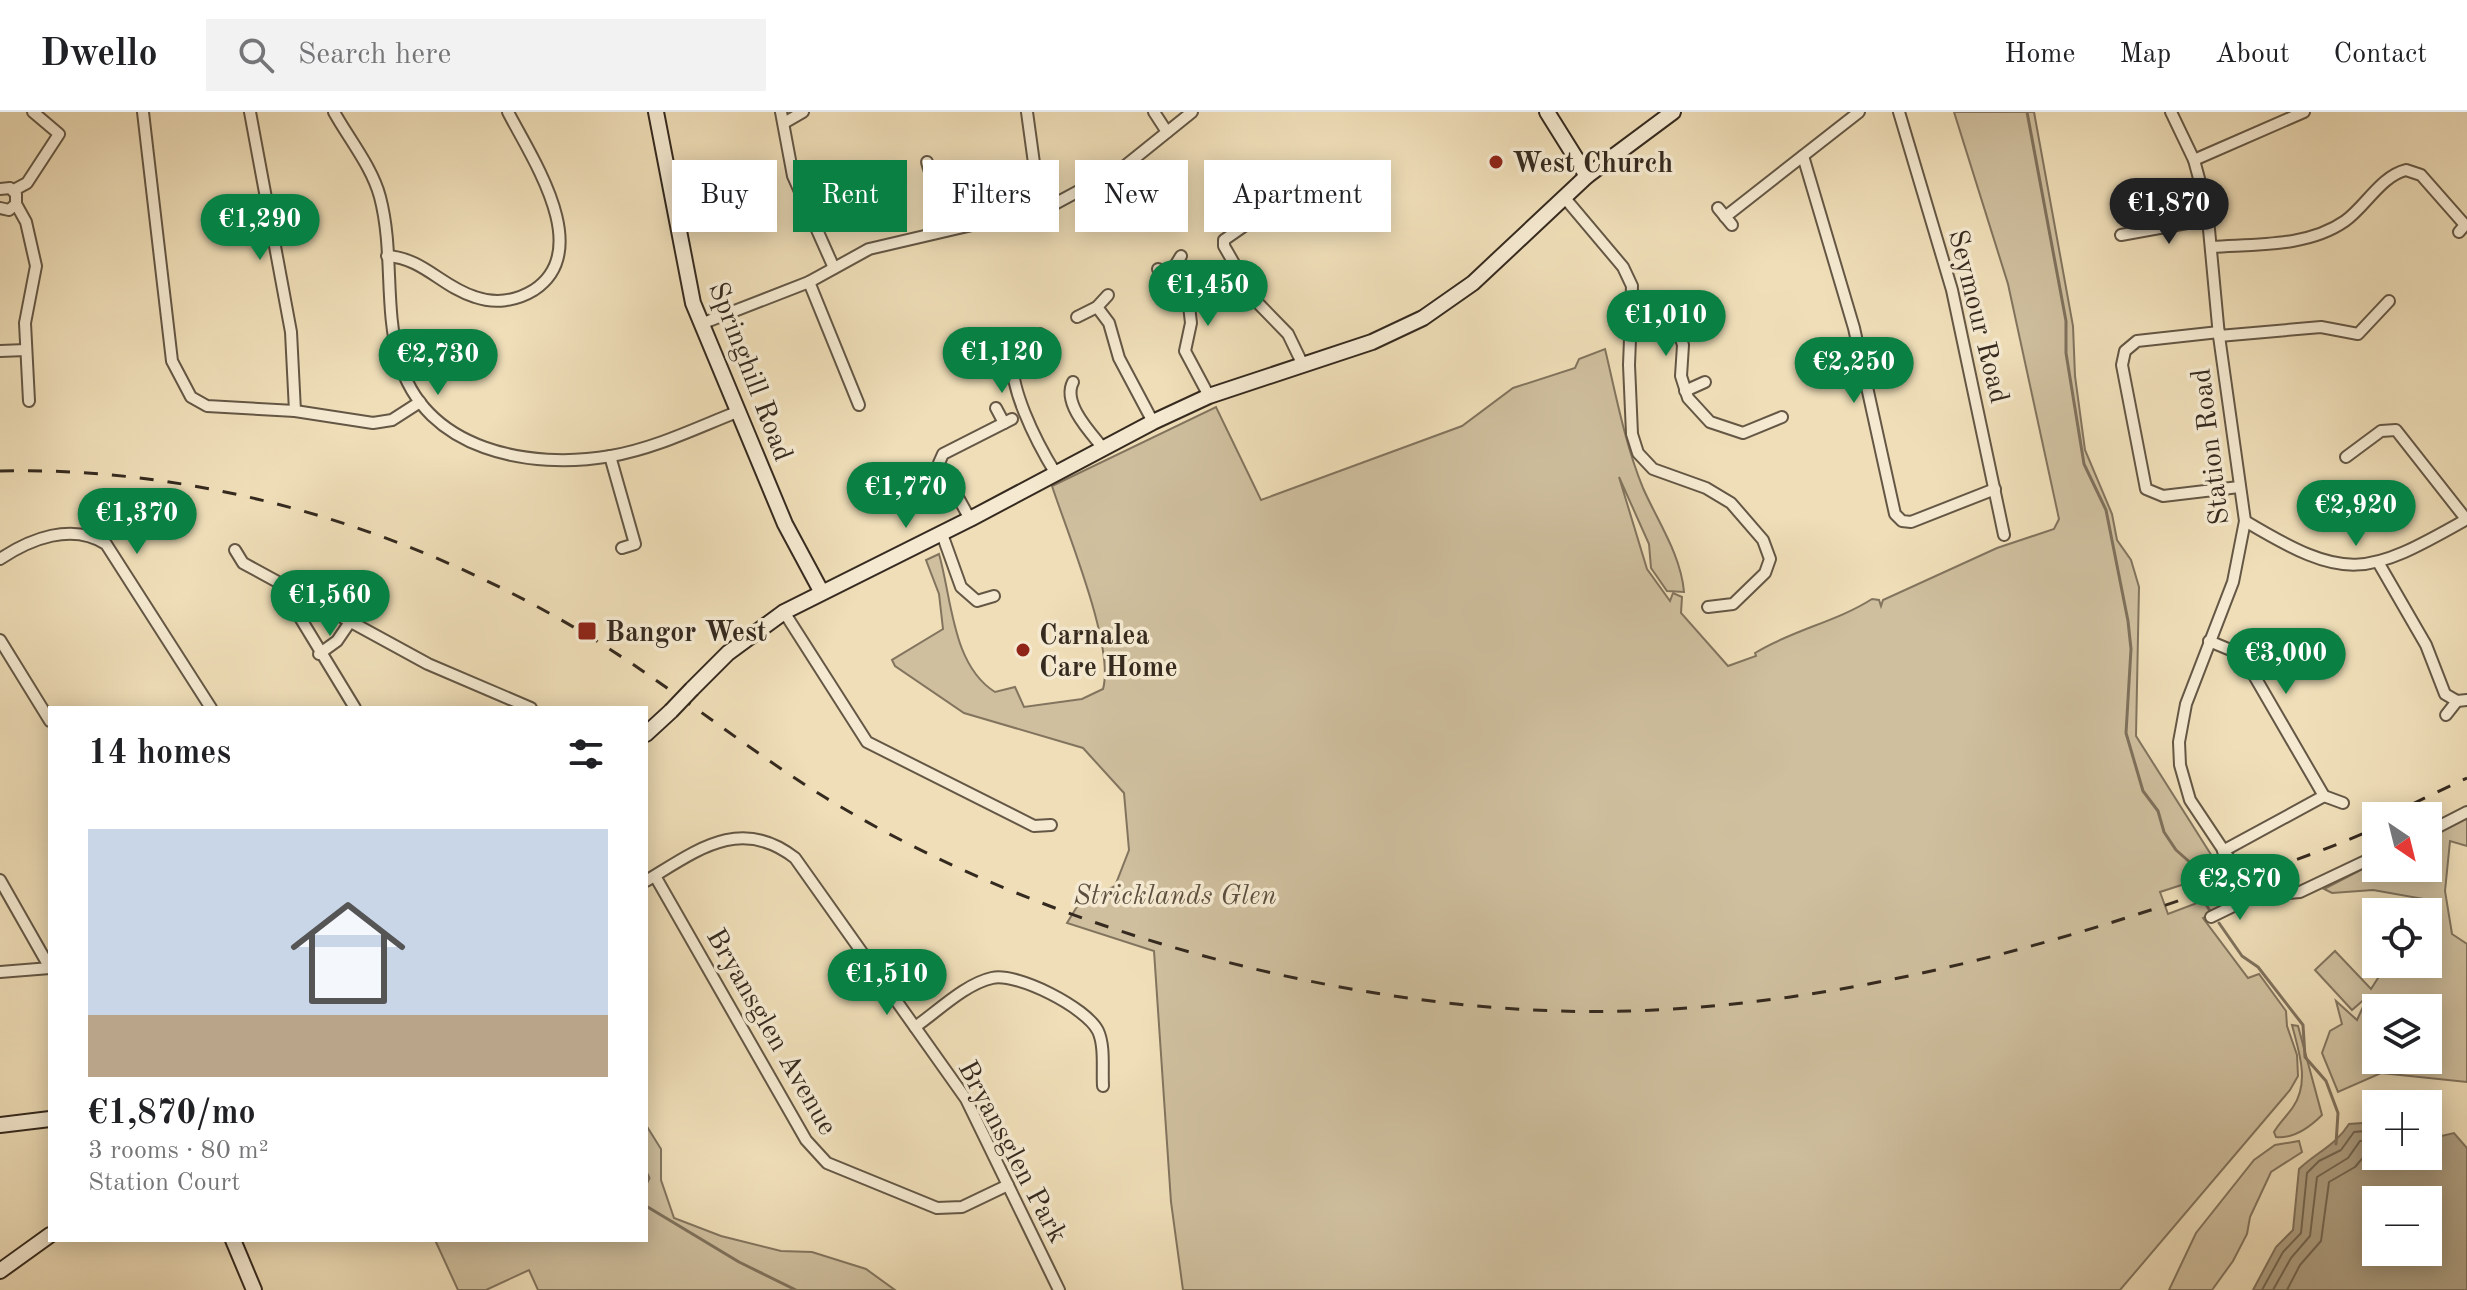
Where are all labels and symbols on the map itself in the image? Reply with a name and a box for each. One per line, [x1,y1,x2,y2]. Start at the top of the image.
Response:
place label: West Church [1512,151,1673,179]
marker: West Church [1487,153,1505,171]
pin: €1,870 [2104,178,2234,246]
pin: €1,290 [195,194,325,262]
street label: Seymour Road [1942,227,2012,406]
pin: €1,450 [1143,260,1273,328]
street label: Springhill Road [702,279,796,465]
pin: €1,010 [1601,290,1731,358]
pin: €1,120 [937,327,1067,395]
pin: €2,730 [373,329,503,397]
pin: €2,250 [1789,337,1919,405]
street label: Station Road [2188,367,2235,527]
pin: €1,770 [841,462,971,530]
pin: €2,920 [2291,480,2421,548]
pin: €1,370 [72,488,202,556]
pin: €1,560 [265,570,395,638]
marker: Bangor West [576,620,598,642]
place label: Bangor West [605,620,767,648]
place label: Carnalea Care Home [1039,623,1178,683]
pin: €3,000 [2221,628,2351,696]
marker: Carnalea Care Home [1014,641,1032,659]
north arrow [2362,802,2442,882]
pin: €2,870 [2175,854,2305,922]
park label: Stricklands Glen [1073,883,1277,911]
street label: Bryansglen Avenue [700,924,841,1141]
pin: €1,510 [822,949,952,1017]
street label: Bryansglen Park [952,1057,1071,1248]

